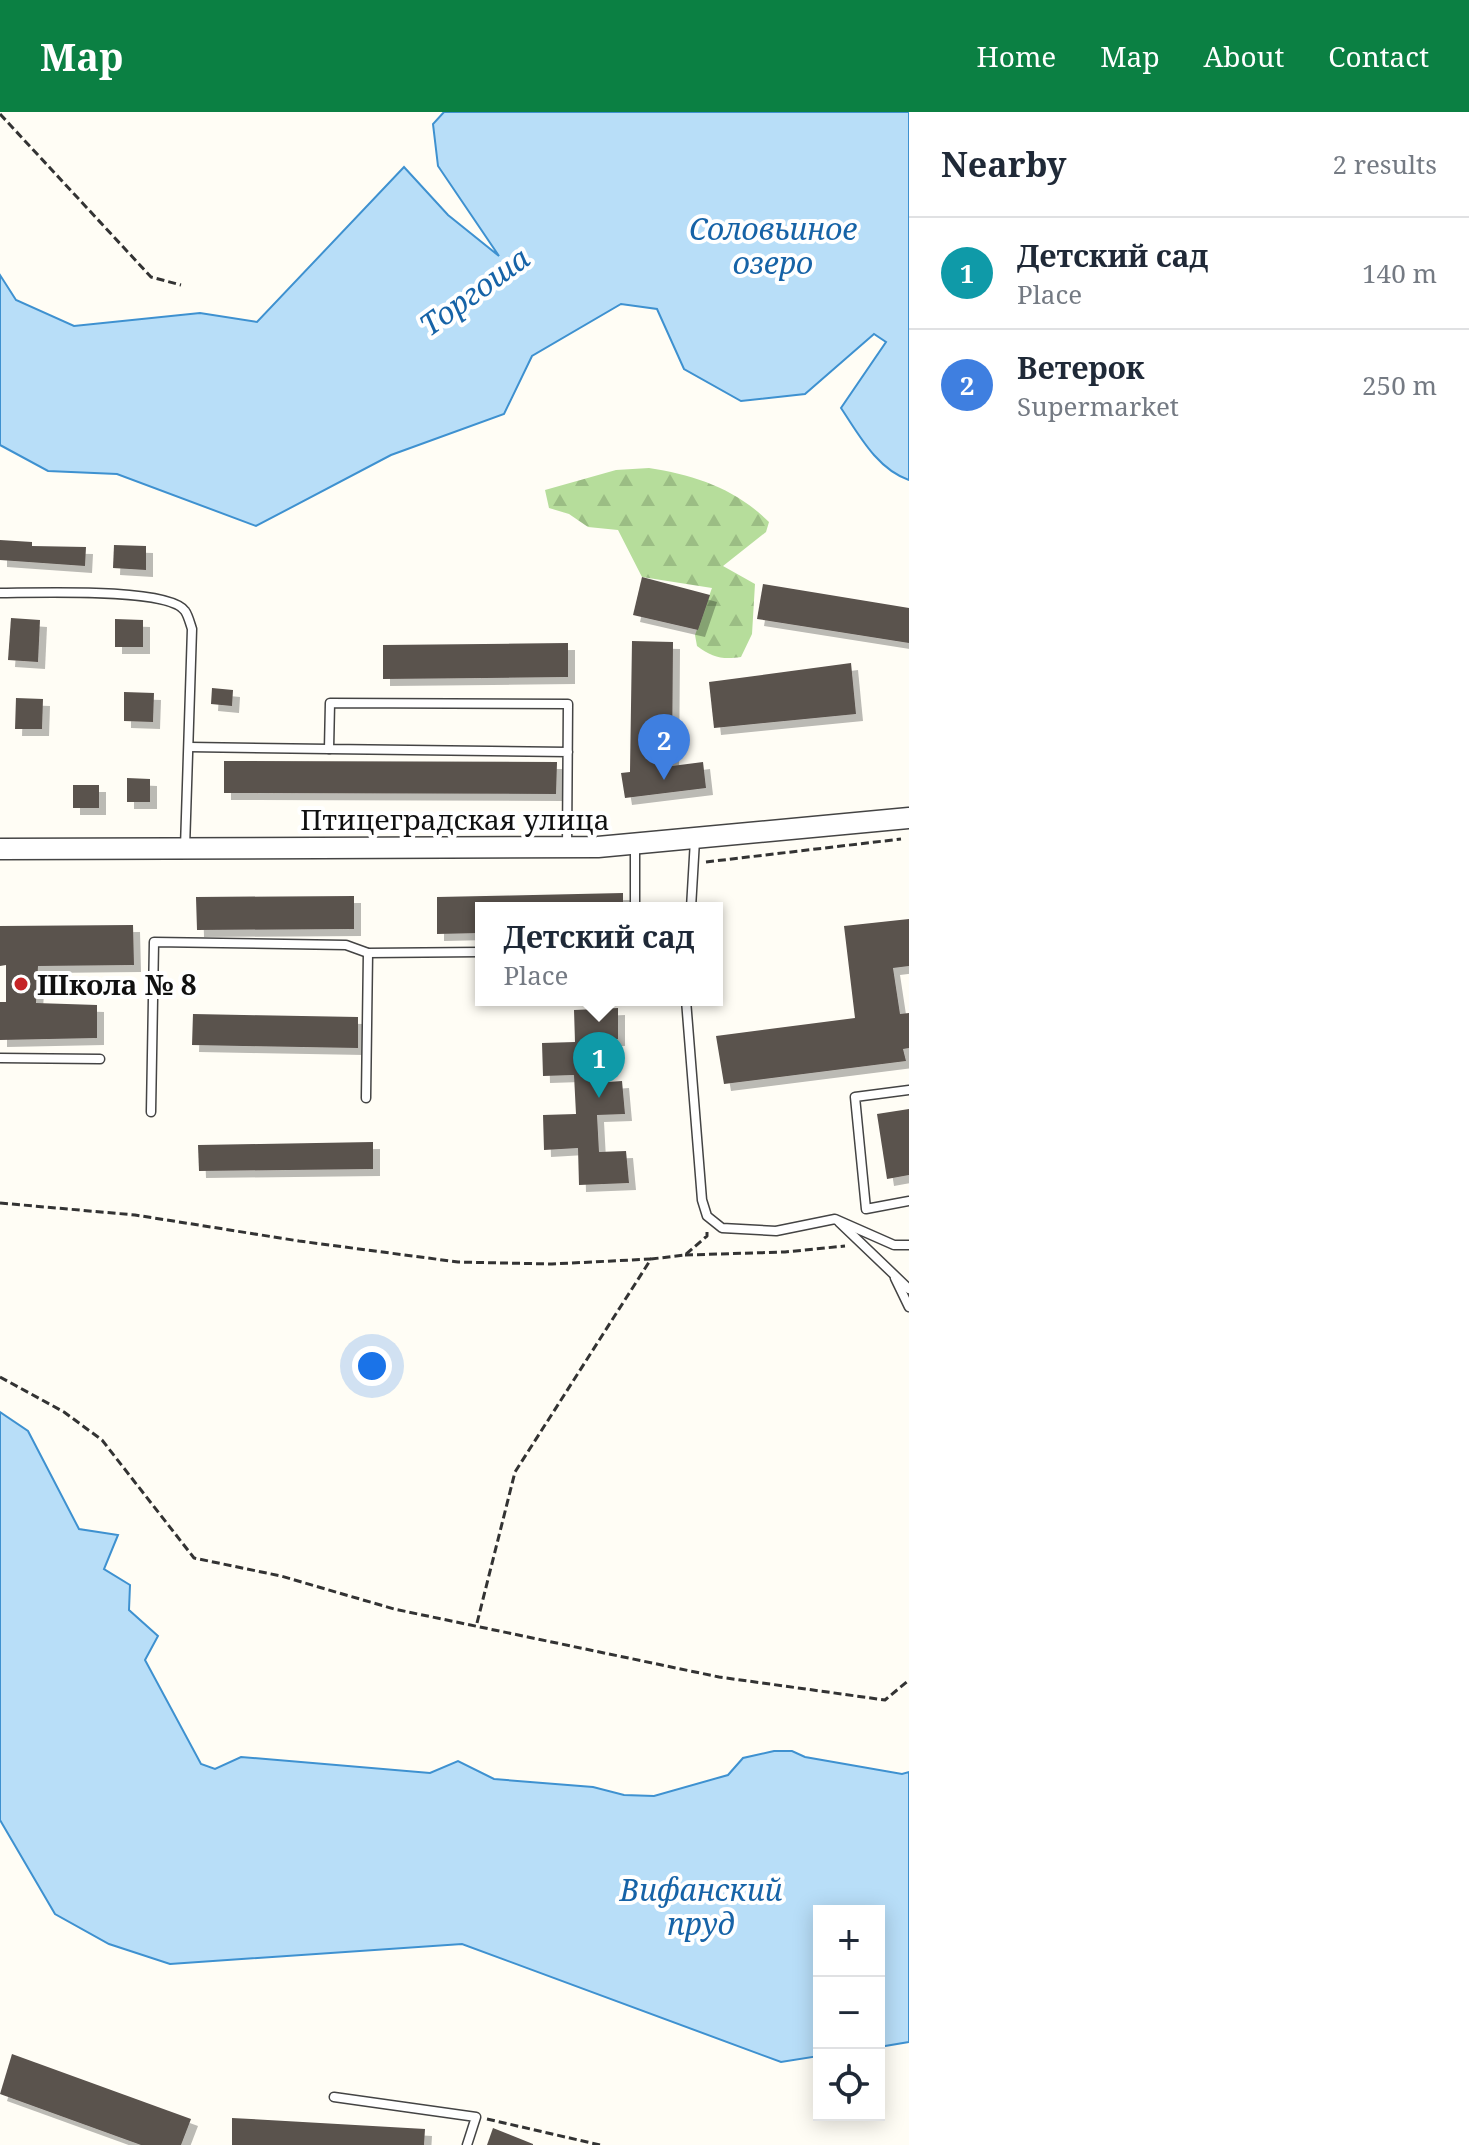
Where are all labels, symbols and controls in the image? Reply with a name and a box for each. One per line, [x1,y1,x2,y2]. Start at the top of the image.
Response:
text: Map [40,30,124,82]
text: Home [977,37,1056,75]
text: Map [1100,37,1160,75]
text: About [1204,37,1284,75]
text: Contact [1328,37,1429,75]
text: Nearby [941,141,1067,187]
text: 2 results [1332,146,1437,182]
water label: Соловьиное озеро [689,208,858,283]
text: Детский сад [1017,235,1208,276]
water label: Торгоша [411,237,537,345]
text: 1 [960,255,974,291]
text: 140 m [1362,255,1437,291]
text: Place [1017,276,1082,312]
text: Ветерок [1017,347,1144,388]
text: 2 [960,367,974,403]
text: 250 m [1362,367,1437,403]
text: Supermarket [1017,388,1179,424]
pin: 2 [638,714,690,780]
street label: Птицеградская улица [300,800,610,838]
popup [475,902,723,1006]
text: Детский сад [503,916,695,957]
text: Place [503,957,568,993]
place label: Школа № 8 [37,965,196,1003]
marker: Школа № 8 [12,975,30,993]
pin: 1 [573,1032,625,1098]
your location [352,1346,392,1386]
water label: Вифанский пруд [619,1869,783,1944]
map controls [813,1905,885,2121]
button: + [813,1905,885,1977]
button: − [813,1977,885,2049]
button: locate [813,2049,885,2121]

